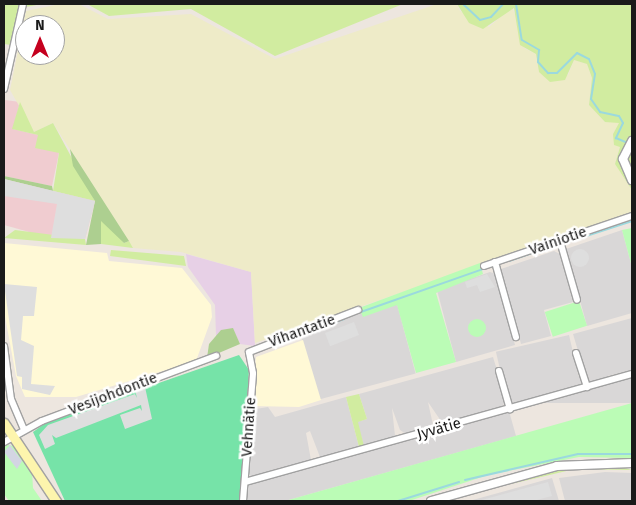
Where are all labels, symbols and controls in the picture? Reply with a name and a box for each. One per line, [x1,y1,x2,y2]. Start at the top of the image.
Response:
north arrow [15,15,65,65]
text: N [35,17,45,34]
street label: Vainiotie [527,223,589,259]
street label: Vihantatie [266,311,338,351]
street label: Vesijohdontie [66,369,160,419]
street label: Vehnätie [238,397,260,457]
street label: Jyvätie [415,414,463,444]

